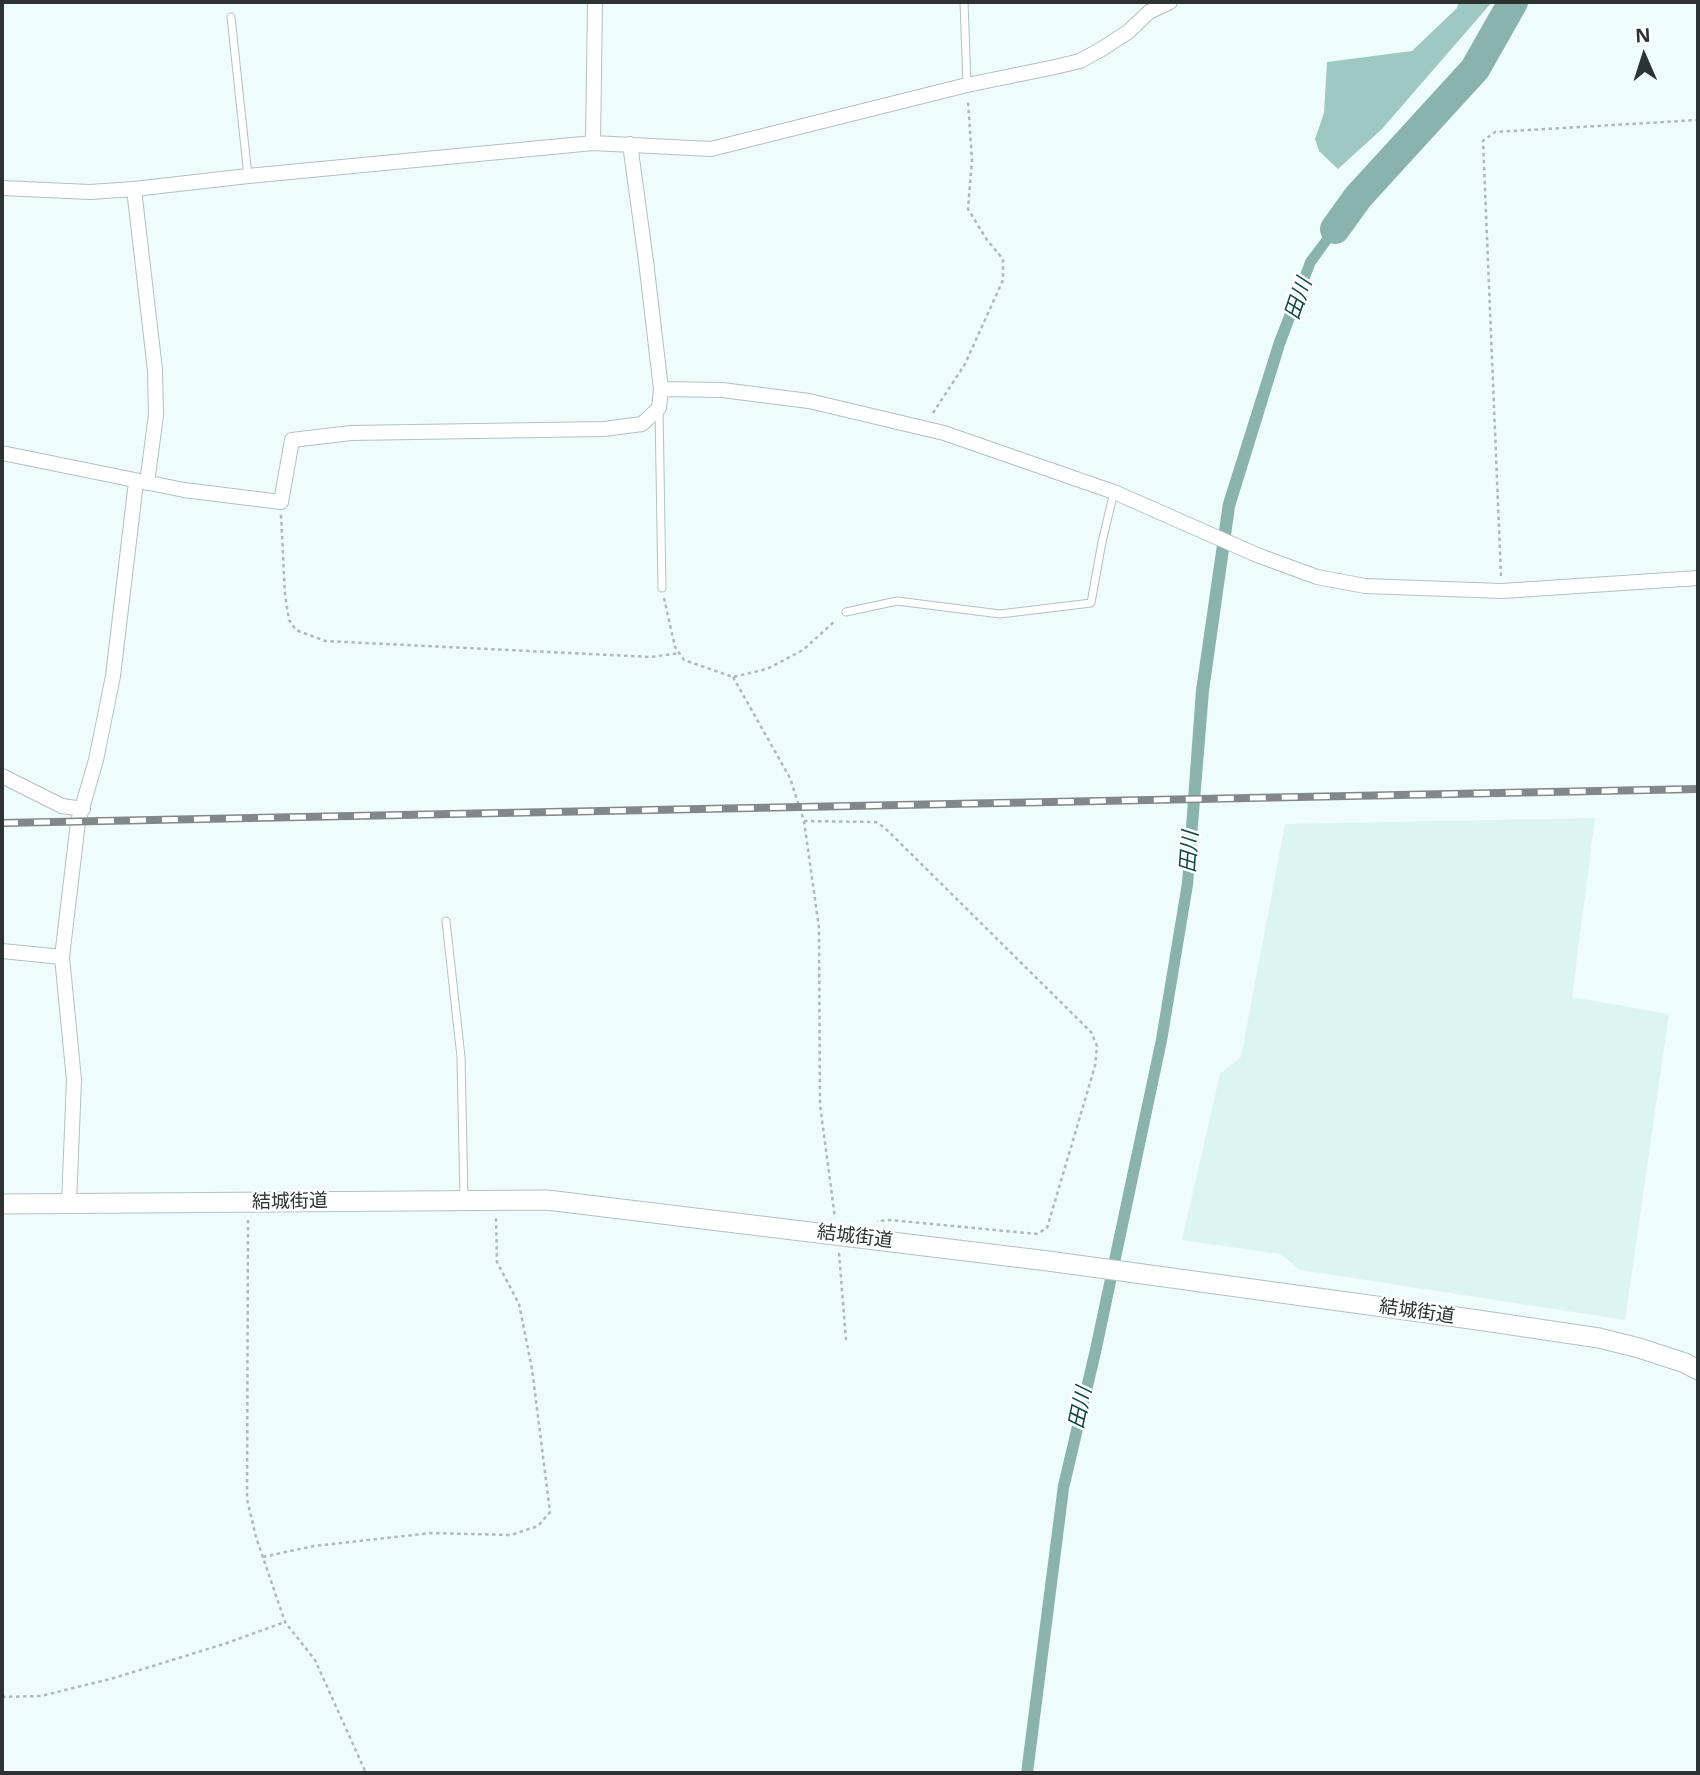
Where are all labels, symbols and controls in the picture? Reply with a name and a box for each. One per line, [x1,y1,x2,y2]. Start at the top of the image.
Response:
north arrow [1609,21,1679,91]
text: N [1634,22,1651,48]
water label: 田川 [1280,275,1318,323]
water label: 田川 [1176,830,1204,874]
street label: 結城街道 [252,1190,328,1214]
street label: 結城街道 [816,1221,894,1253]
street label: 結城街道 [1378,1295,1456,1329]
water label: 田川 [1064,1385,1098,1431]

